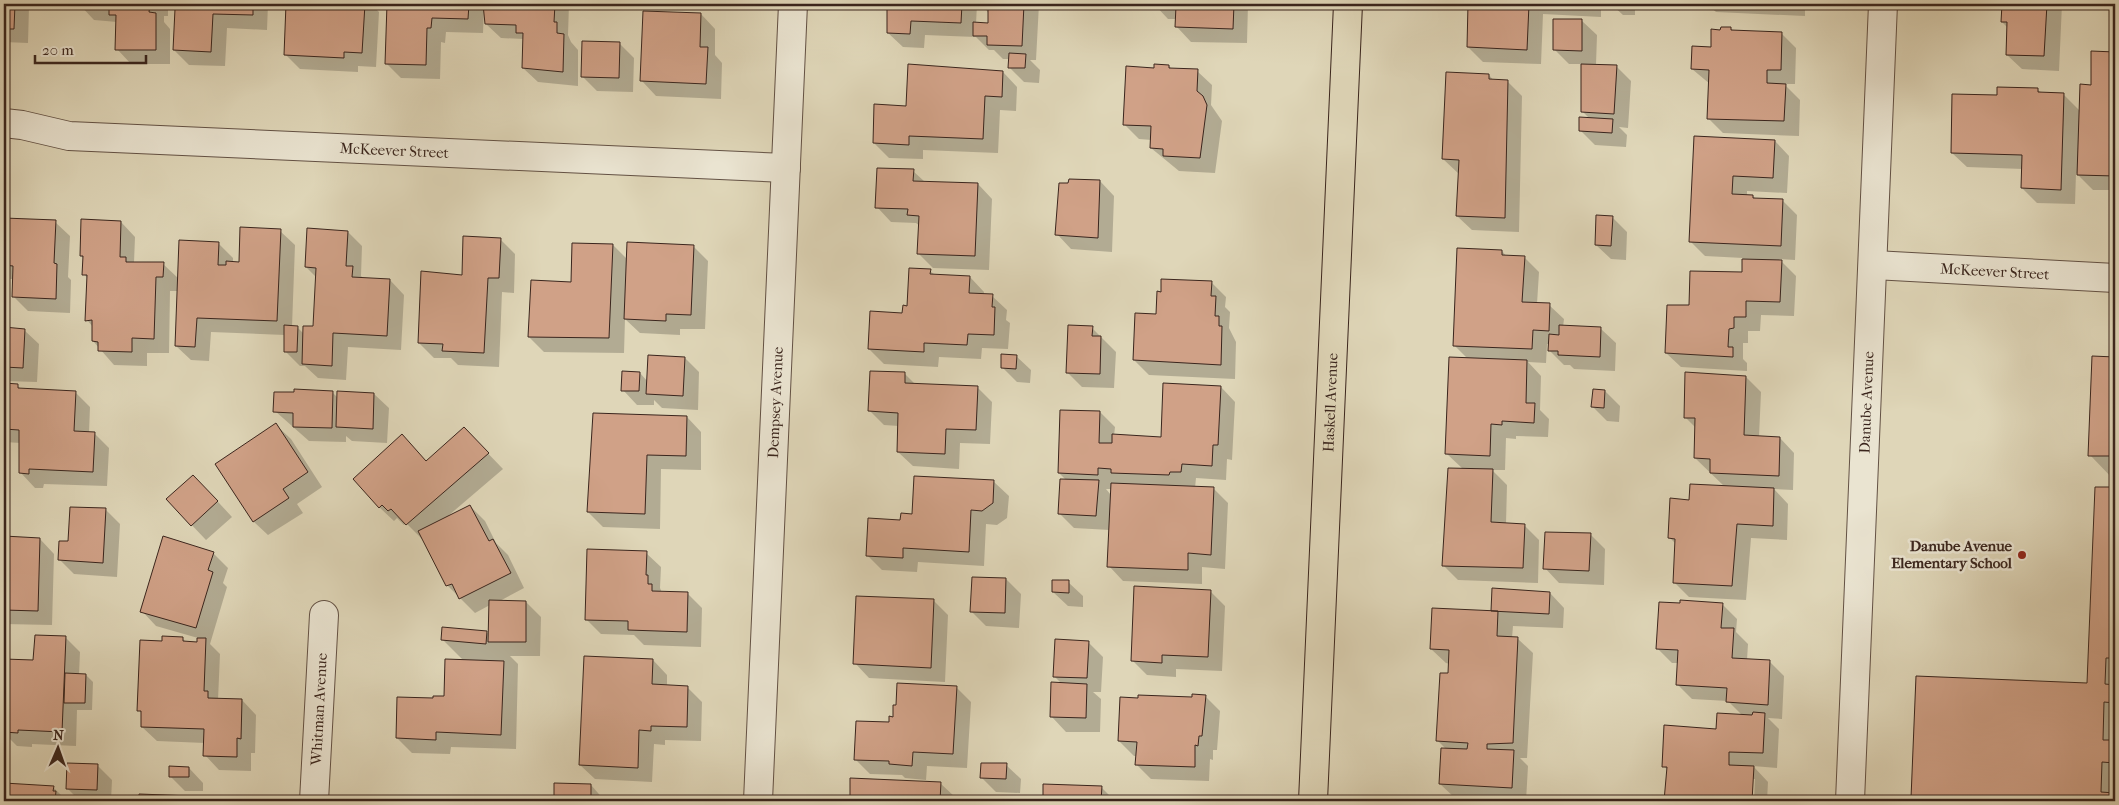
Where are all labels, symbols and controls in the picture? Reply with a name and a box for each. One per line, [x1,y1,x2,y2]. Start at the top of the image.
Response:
scale bar [35,32,146,64]
text: 20 m [42,41,74,59]
street label: McKeever Street [339,139,450,162]
street label: McKeever Street [1940,260,2051,283]
street label: Dempsey Avenue [764,346,787,459]
street label: Danube Avenue [1855,350,1878,454]
street label: Haskell Avenue [1319,352,1342,452]
place label: Danube Avenue Elementary School [1891,537,2013,572]
marker: Danube Avenue Elementary School [2016,549,2028,561]
street label: Whitman Avenue [307,652,331,767]
north arrow [32,722,82,772]
text: N [53,727,64,744]

